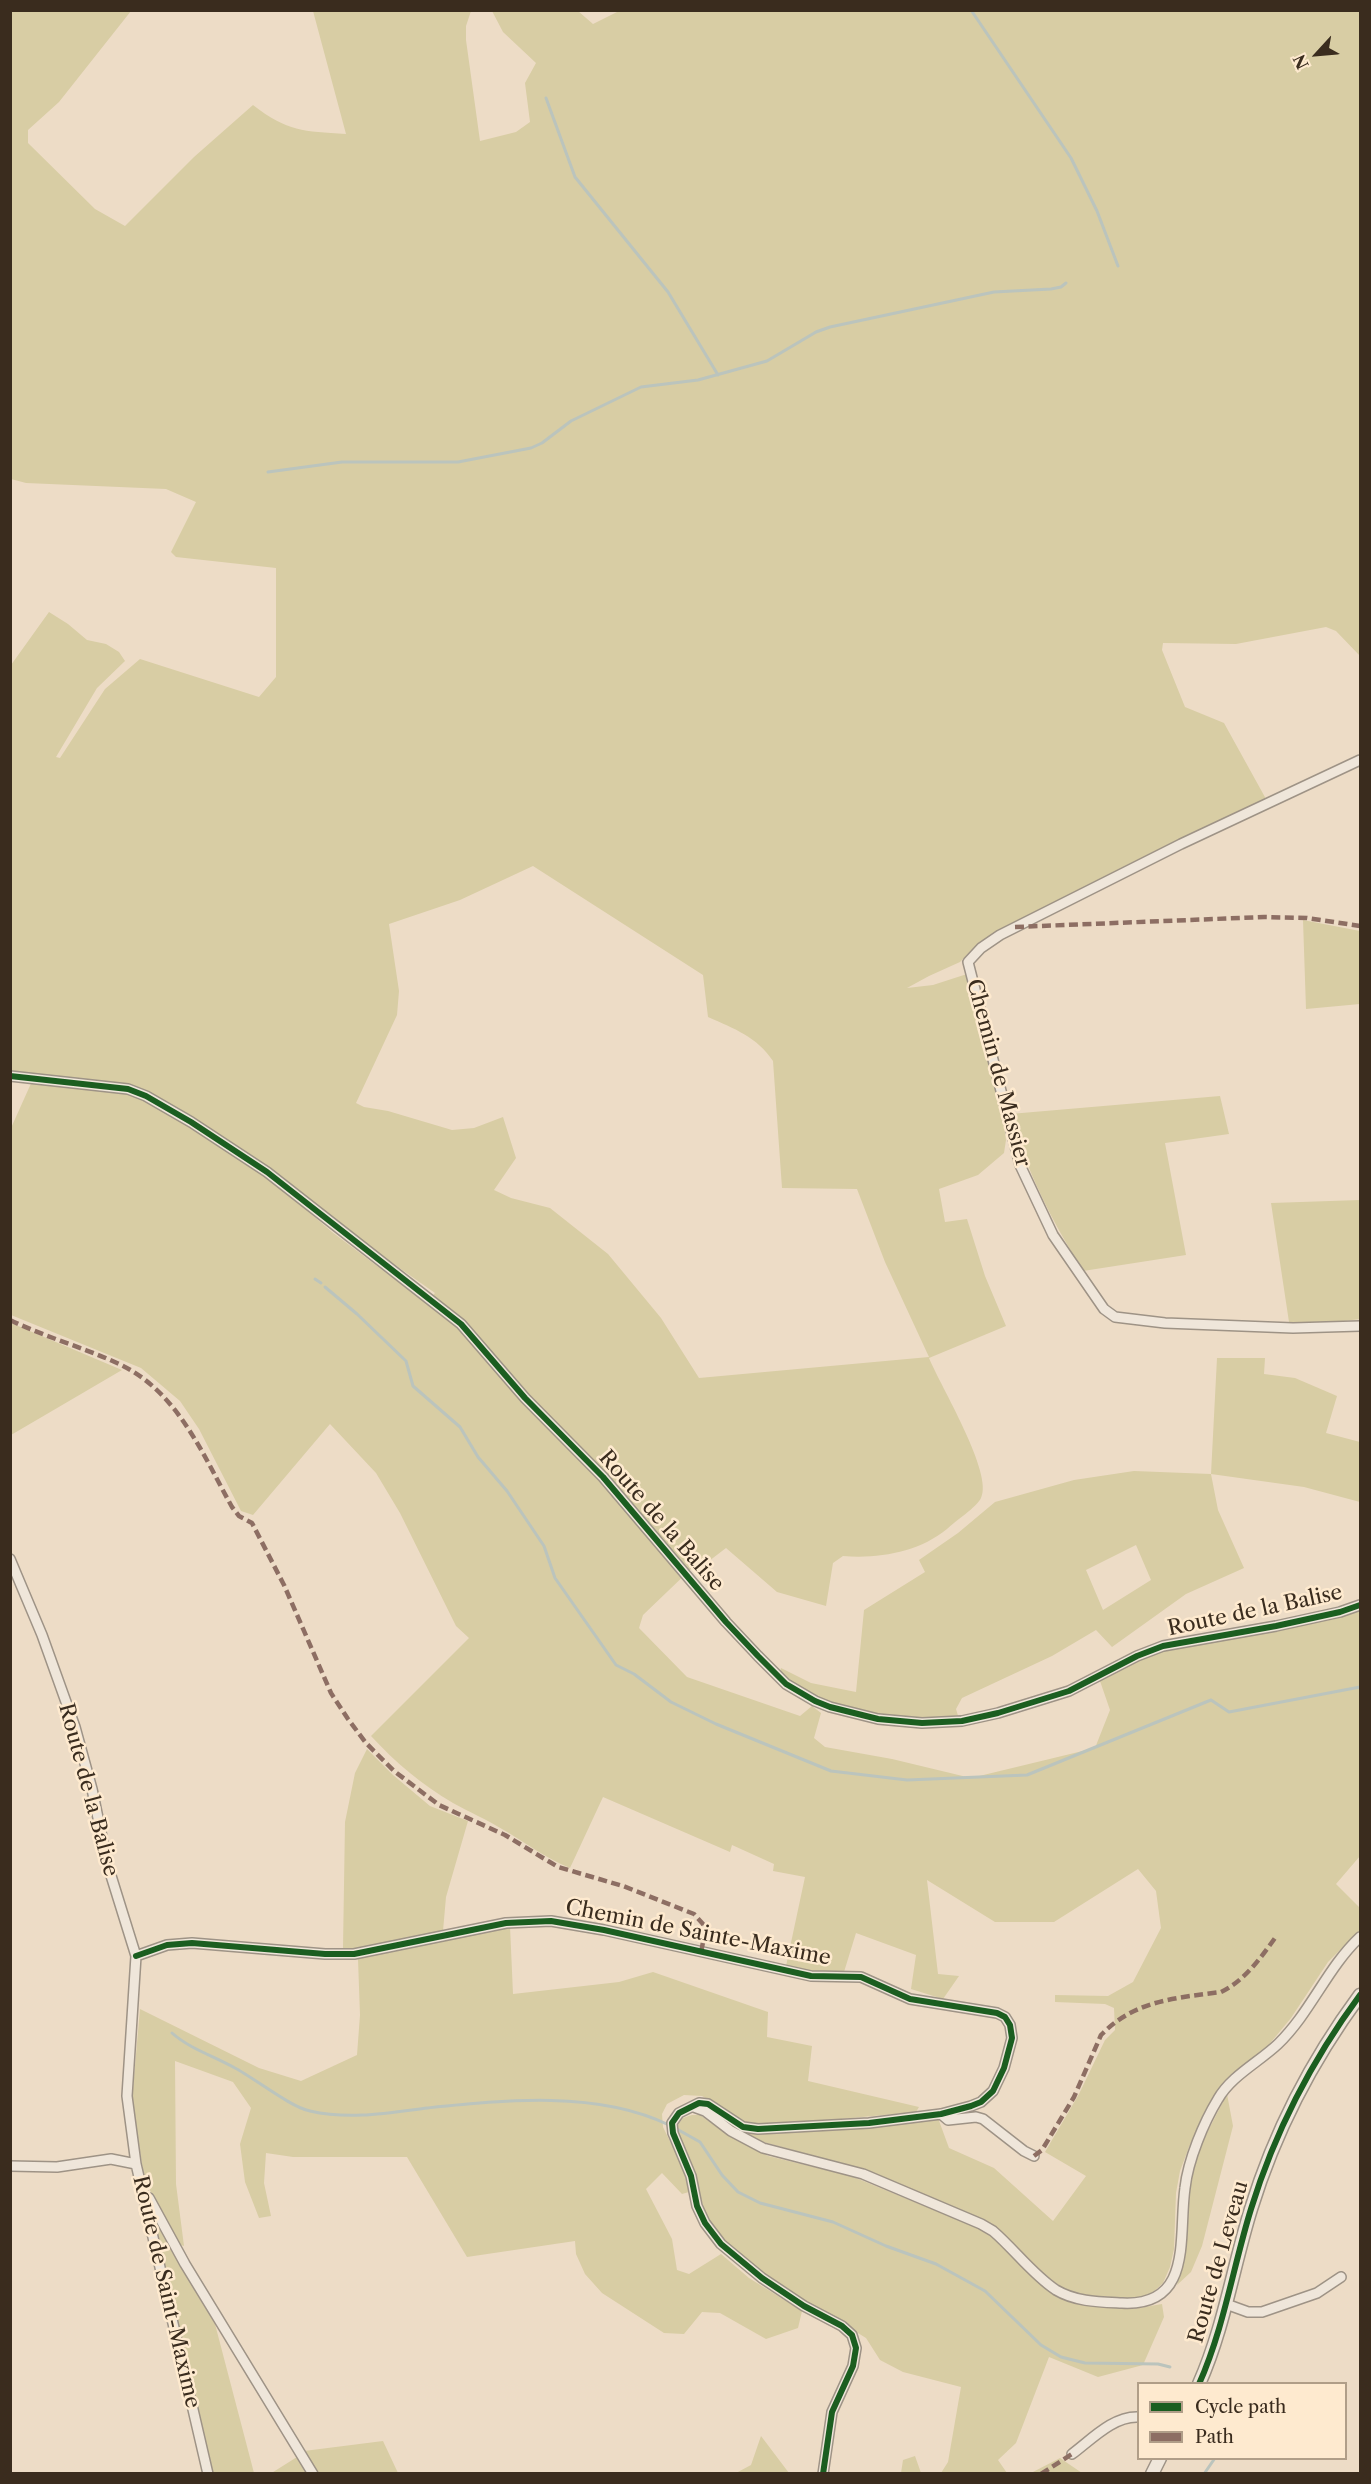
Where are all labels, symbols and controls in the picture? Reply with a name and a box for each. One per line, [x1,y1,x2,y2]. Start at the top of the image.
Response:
north arrow [1287,24,1347,84]
text: N [1289,51,1313,73]
street label: Chemin de Massier [961,976,1035,1170]
street label: Route de la Balise [593,1446,729,1596]
street label: Route de la Balise [1165,1580,1345,1642]
street label: Route de la Balise [53,1701,123,1879]
street label: Chemin de Sainte-Maxime [563,1895,833,1971]
street label: Route de Saint-Maxime [127,2173,205,2411]
street label: Route de Leveau [1184,2178,1254,2346]
legend [1137,2382,1347,2460]
text: Cycle path [1195,2396,1286,2418]
text: Path [1195,2426,1234,2448]

